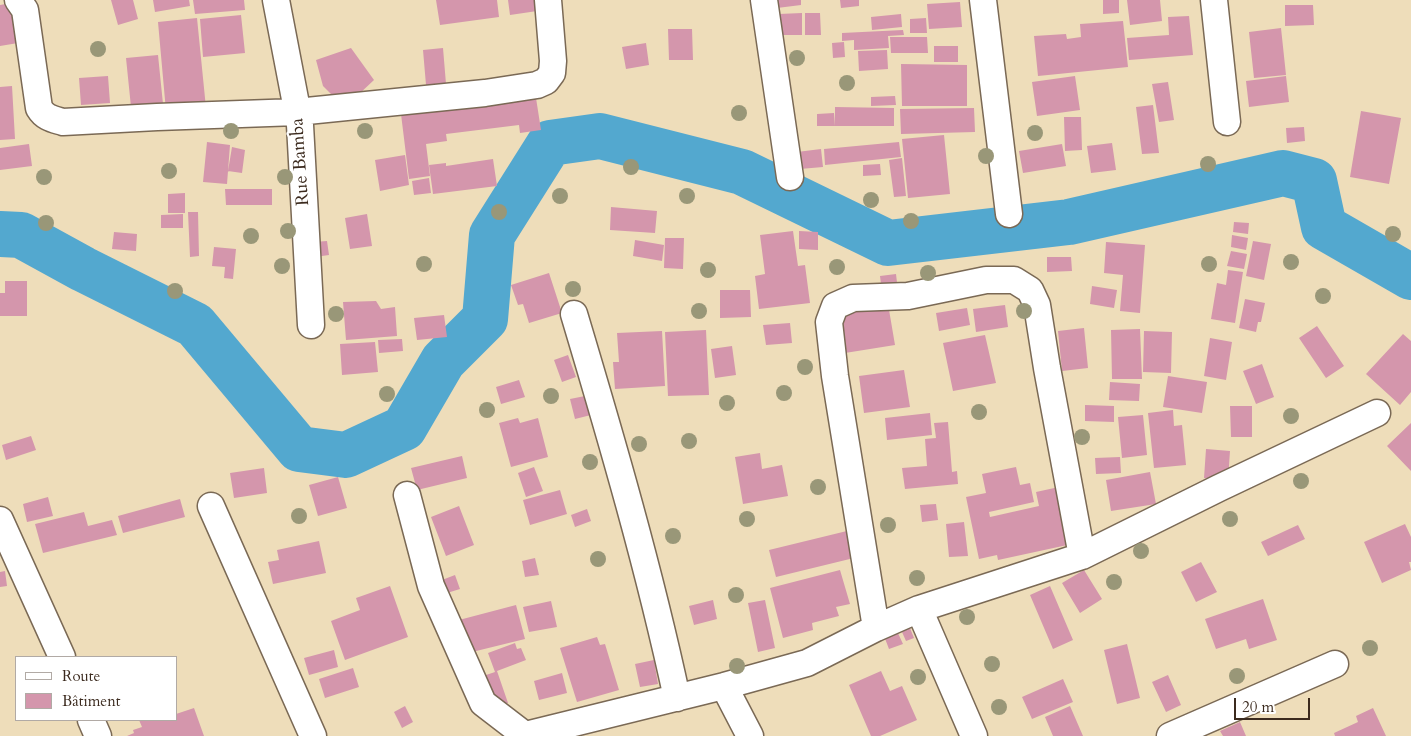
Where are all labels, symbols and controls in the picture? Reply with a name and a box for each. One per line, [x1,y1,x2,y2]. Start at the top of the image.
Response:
street label: Rue Bamba [287,117,315,207]
legend [15,656,178,721]
text: Route [62,666,100,686]
scale bar [1236,688,1312,720]
text: Bâtiment [62,691,120,711]
text: 20 m [1242,697,1274,717]

